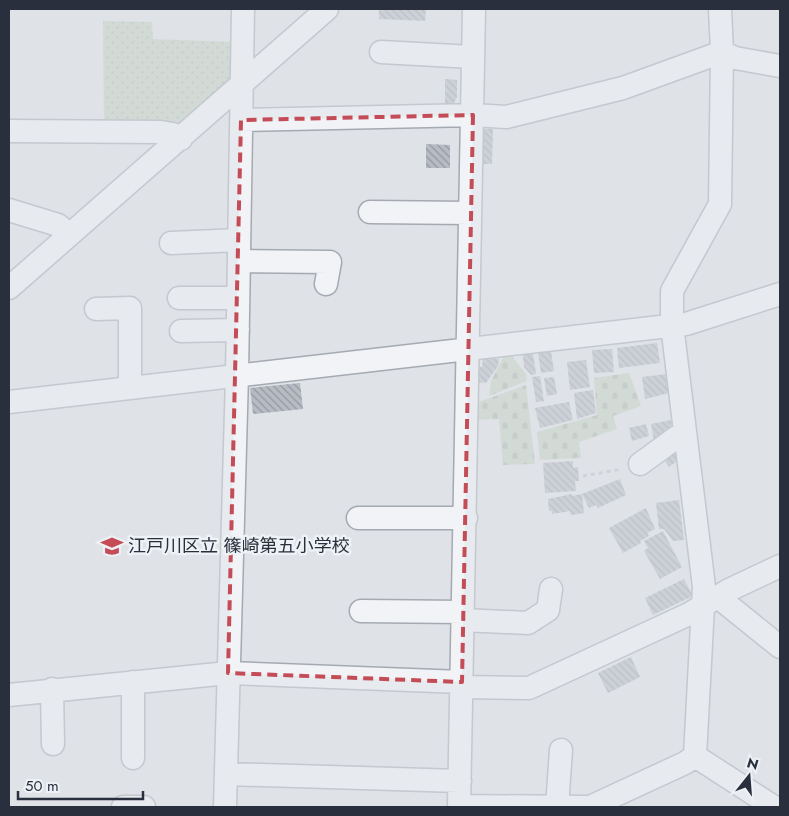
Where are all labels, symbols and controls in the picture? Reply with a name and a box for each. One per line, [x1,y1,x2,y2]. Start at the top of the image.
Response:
school or university icon: 江戸川区立 篠崎第五小学校 [99,533,125,559]
place label: 江戸川区立 篠崎第五小学校 [128,533,349,559]
north arrow [724,751,774,801]
text: N [745,752,761,775]
scale bar [18,768,142,800]
text: 50 m [25,775,59,797]

